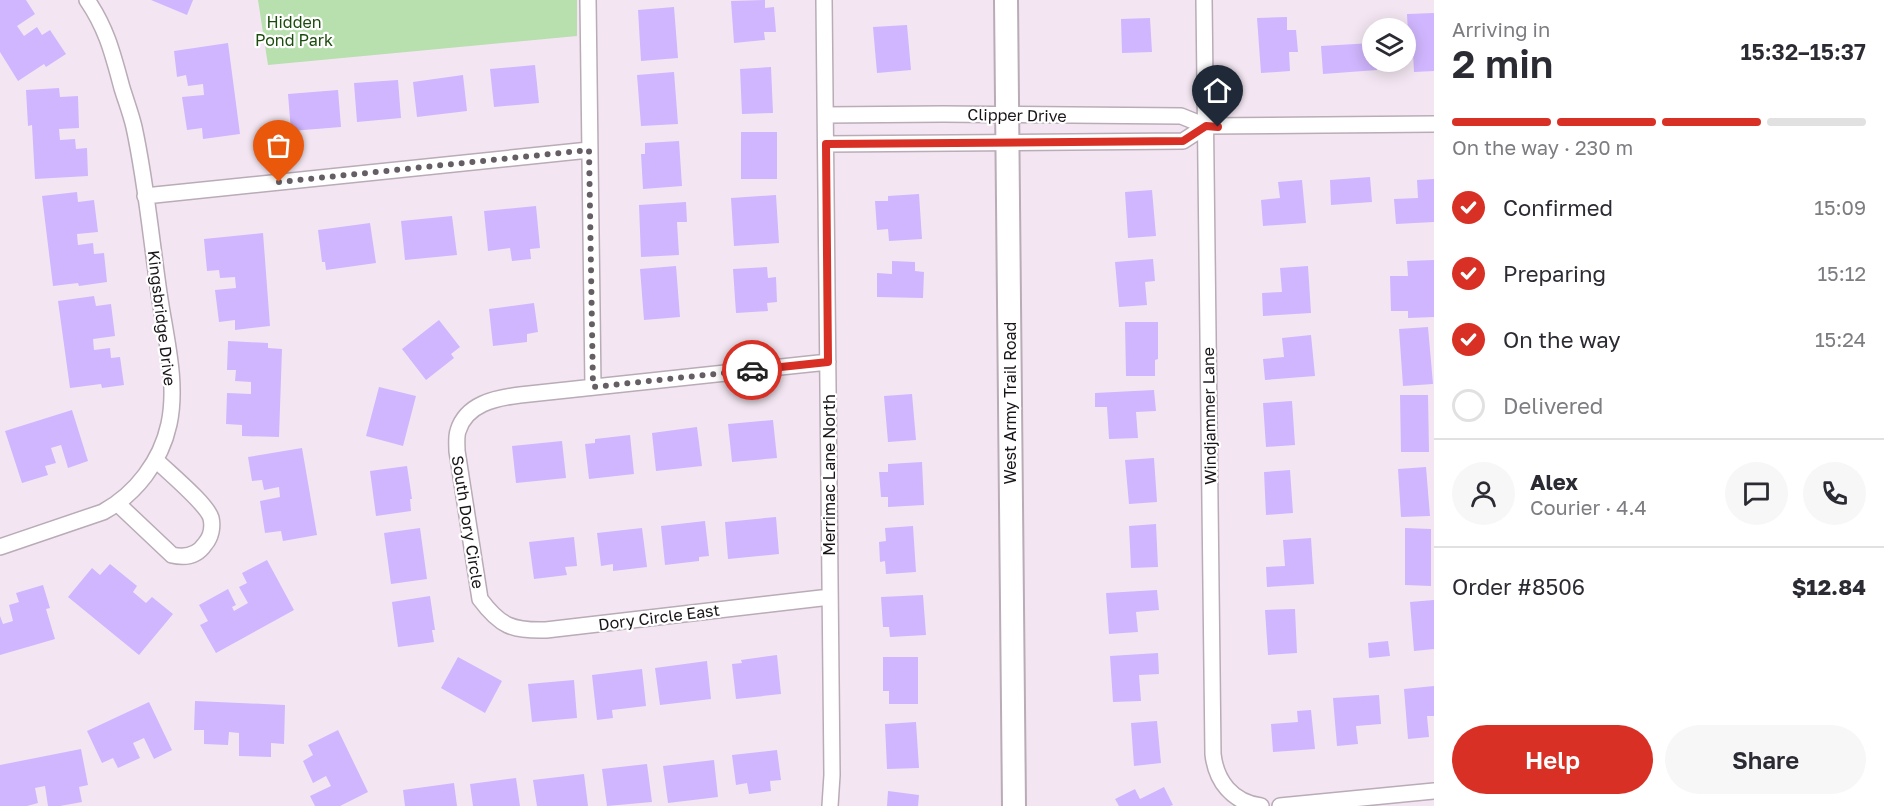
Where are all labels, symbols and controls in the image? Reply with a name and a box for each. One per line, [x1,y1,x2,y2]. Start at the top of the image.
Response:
park label: Hidden Pond Park [255,12,333,50]
text: Arriving in [1452,17,1550,41]
map controls [1362,18,1416,72]
button: layers [1362,18,1416,72]
text: 15:32–15:37 [1741,38,1866,65]
text: 2 min [1452,40,1553,87]
pin [1192,65,1243,127]
icon: home [1201,74,1234,107]
street label: Clipper Drive [967,104,1067,126]
pin [253,120,304,182]
icon: bag [262,129,295,162]
text: On the way · 230 m [1452,135,1633,159]
icon: check [1452,191,1485,224]
text: Confirmed [1503,194,1613,221]
text: 15:09 [1814,195,1866,219]
street label: Kingsbridge Drive [144,249,180,387]
icon: check [1452,257,1485,290]
text: Preparing [1503,260,1606,287]
text: 15:12 [1817,261,1866,285]
street label: West Army Trail Road [1000,322,1020,484]
icon: check [1452,323,1485,356]
text: On the way [1503,326,1621,353]
text: 15:24 [1815,327,1866,351]
courier [722,340,782,400]
street label: Windjammer Lane [1198,347,1220,485]
icon: car [736,354,769,387]
text: Delivered [1503,392,1603,419]
street label: Merrimac Lane North [819,394,839,556]
street label: South Dory Circle [448,454,488,590]
button: person [1452,462,1515,525]
button: chat [1725,462,1788,525]
button: phone [1803,462,1866,525]
text: Alex [1530,468,1578,495]
text: Courier · 4.4 [1530,495,1647,519]
text: Order #8506 [1452,573,1585,600]
text: $12.84 [1792,573,1866,600]
street label: Dory Circle East [597,600,721,634]
button: Help [1452,725,1653,794]
button: Share [1665,725,1866,794]

